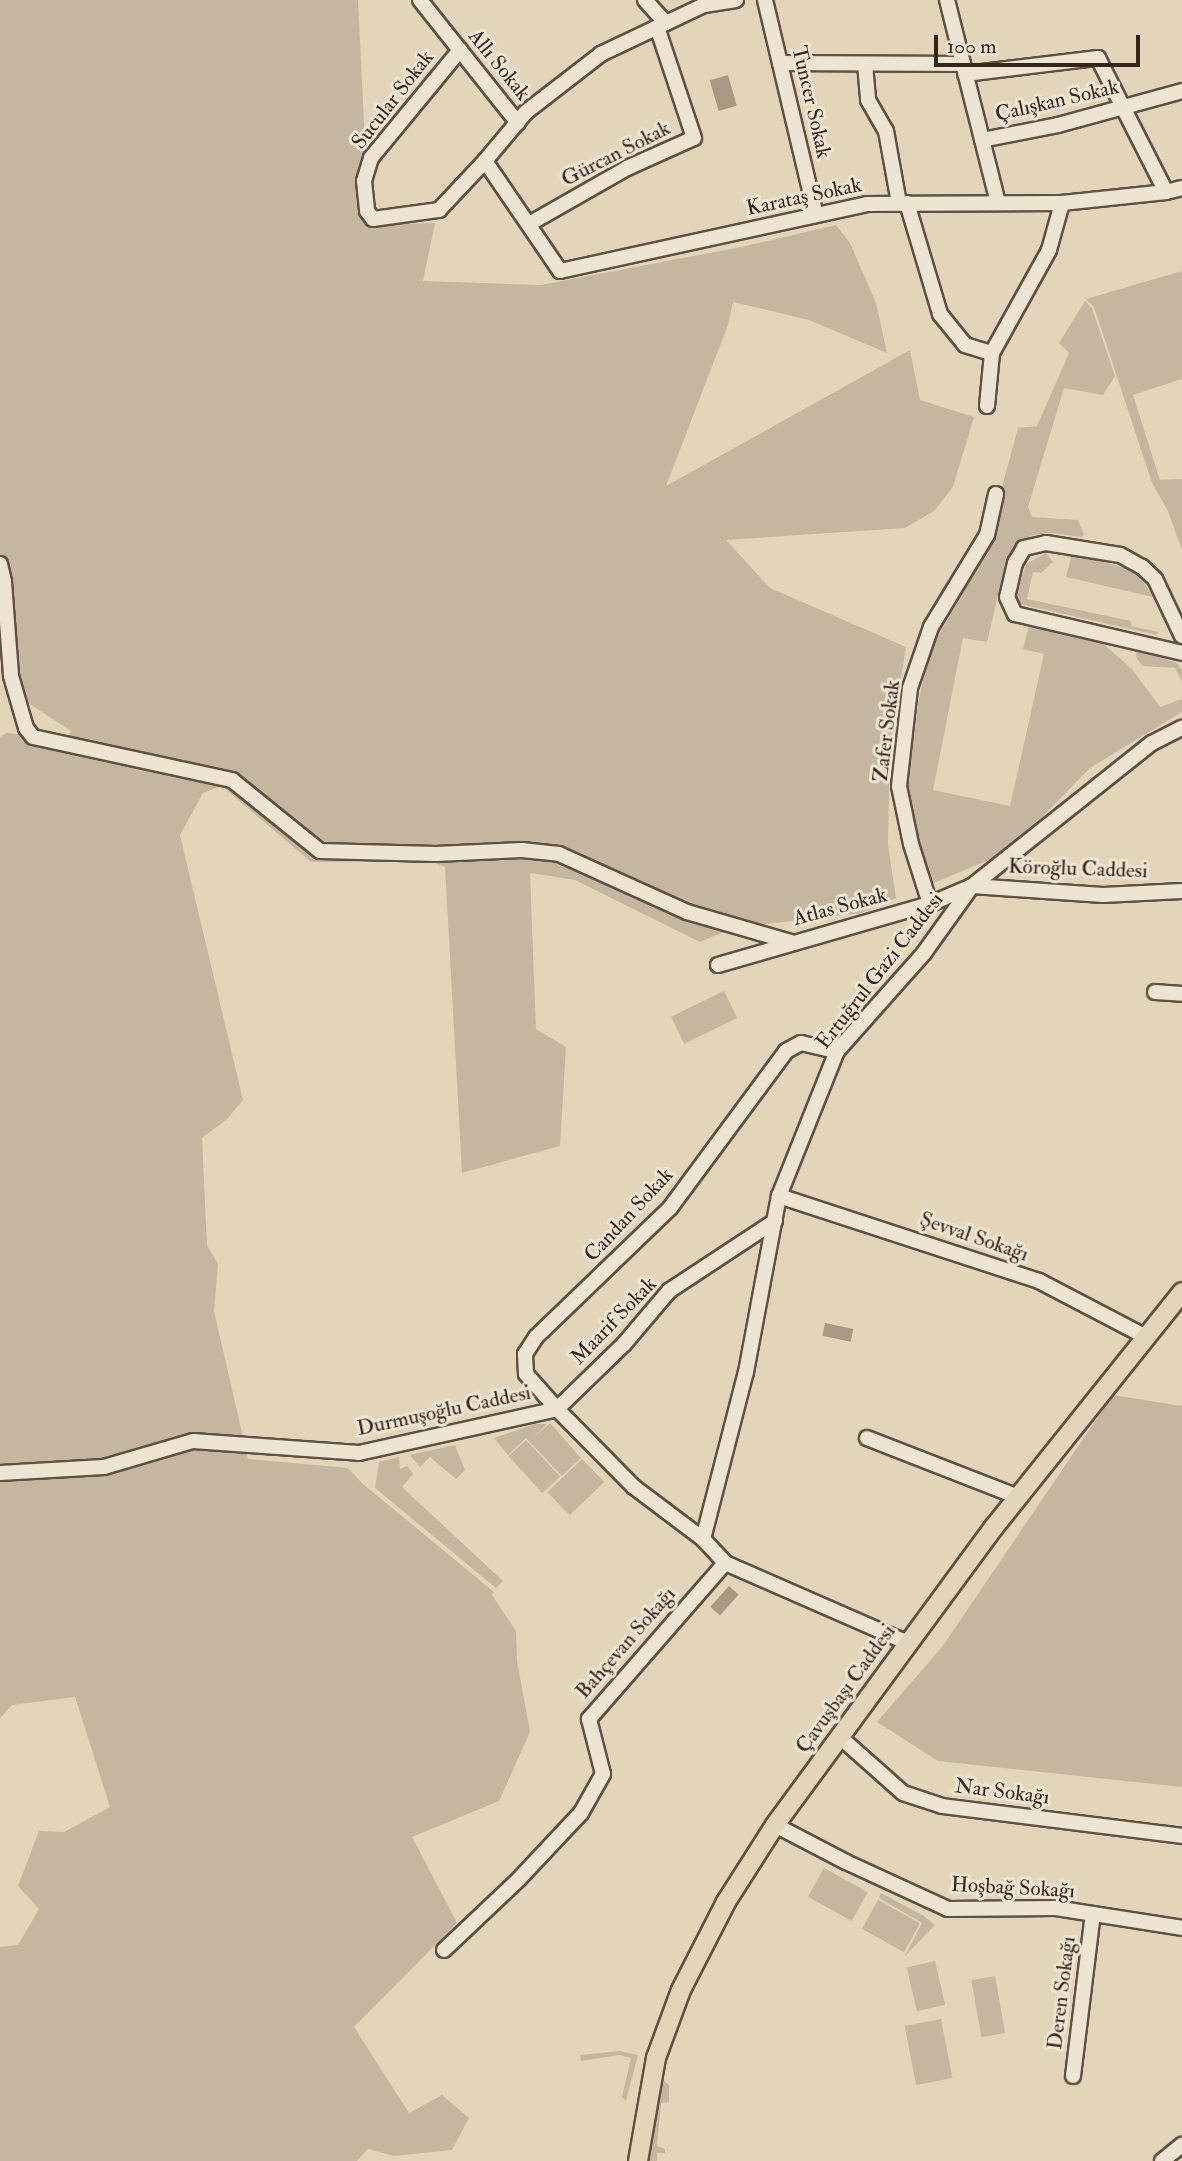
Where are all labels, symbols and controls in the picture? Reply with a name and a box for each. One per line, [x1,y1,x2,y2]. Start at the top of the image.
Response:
scale bar [937,21,1144,65]
street label: Allı Sokak [463,24,535,106]
text: 100 m [947,33,997,60]
street label: Tuncer Sokak [786,43,836,161]
street label: Sucular Sokak [347,46,439,154]
street label: Çalışkan Sokak [993,75,1121,127]
street label: Gürcan Sokak [557,116,675,192]
street label: Karataş Sokak [744,173,864,221]
street label: Zafer Sokak [868,679,906,783]
street label: Köroğlu Caddesi [1008,854,1148,884]
street label: Atlas Sokak [790,882,890,932]
street label: Ertuğrul Gazi Caddesi [811,888,949,1054]
street label: Candan Sokak [579,1163,679,1267]
street label: Şevval Sokağı [916,1207,1032,1267]
street label: Maarif Sokak [566,1272,662,1370]
street label: Durmuşoğlu Caddesi [355,1380,533,1442]
street label: Bahçevan Sokağı [571,1582,681,1704]
street label: Çavuşbaşı Caddesi [791,1620,901,1758]
street label: Nar Sokağı [953,1774,1051,1810]
street label: Hoşbağ Sokağı [950,1872,1076,1904]
street label: Deren Sokağı [1043,1935,1081,2051]

